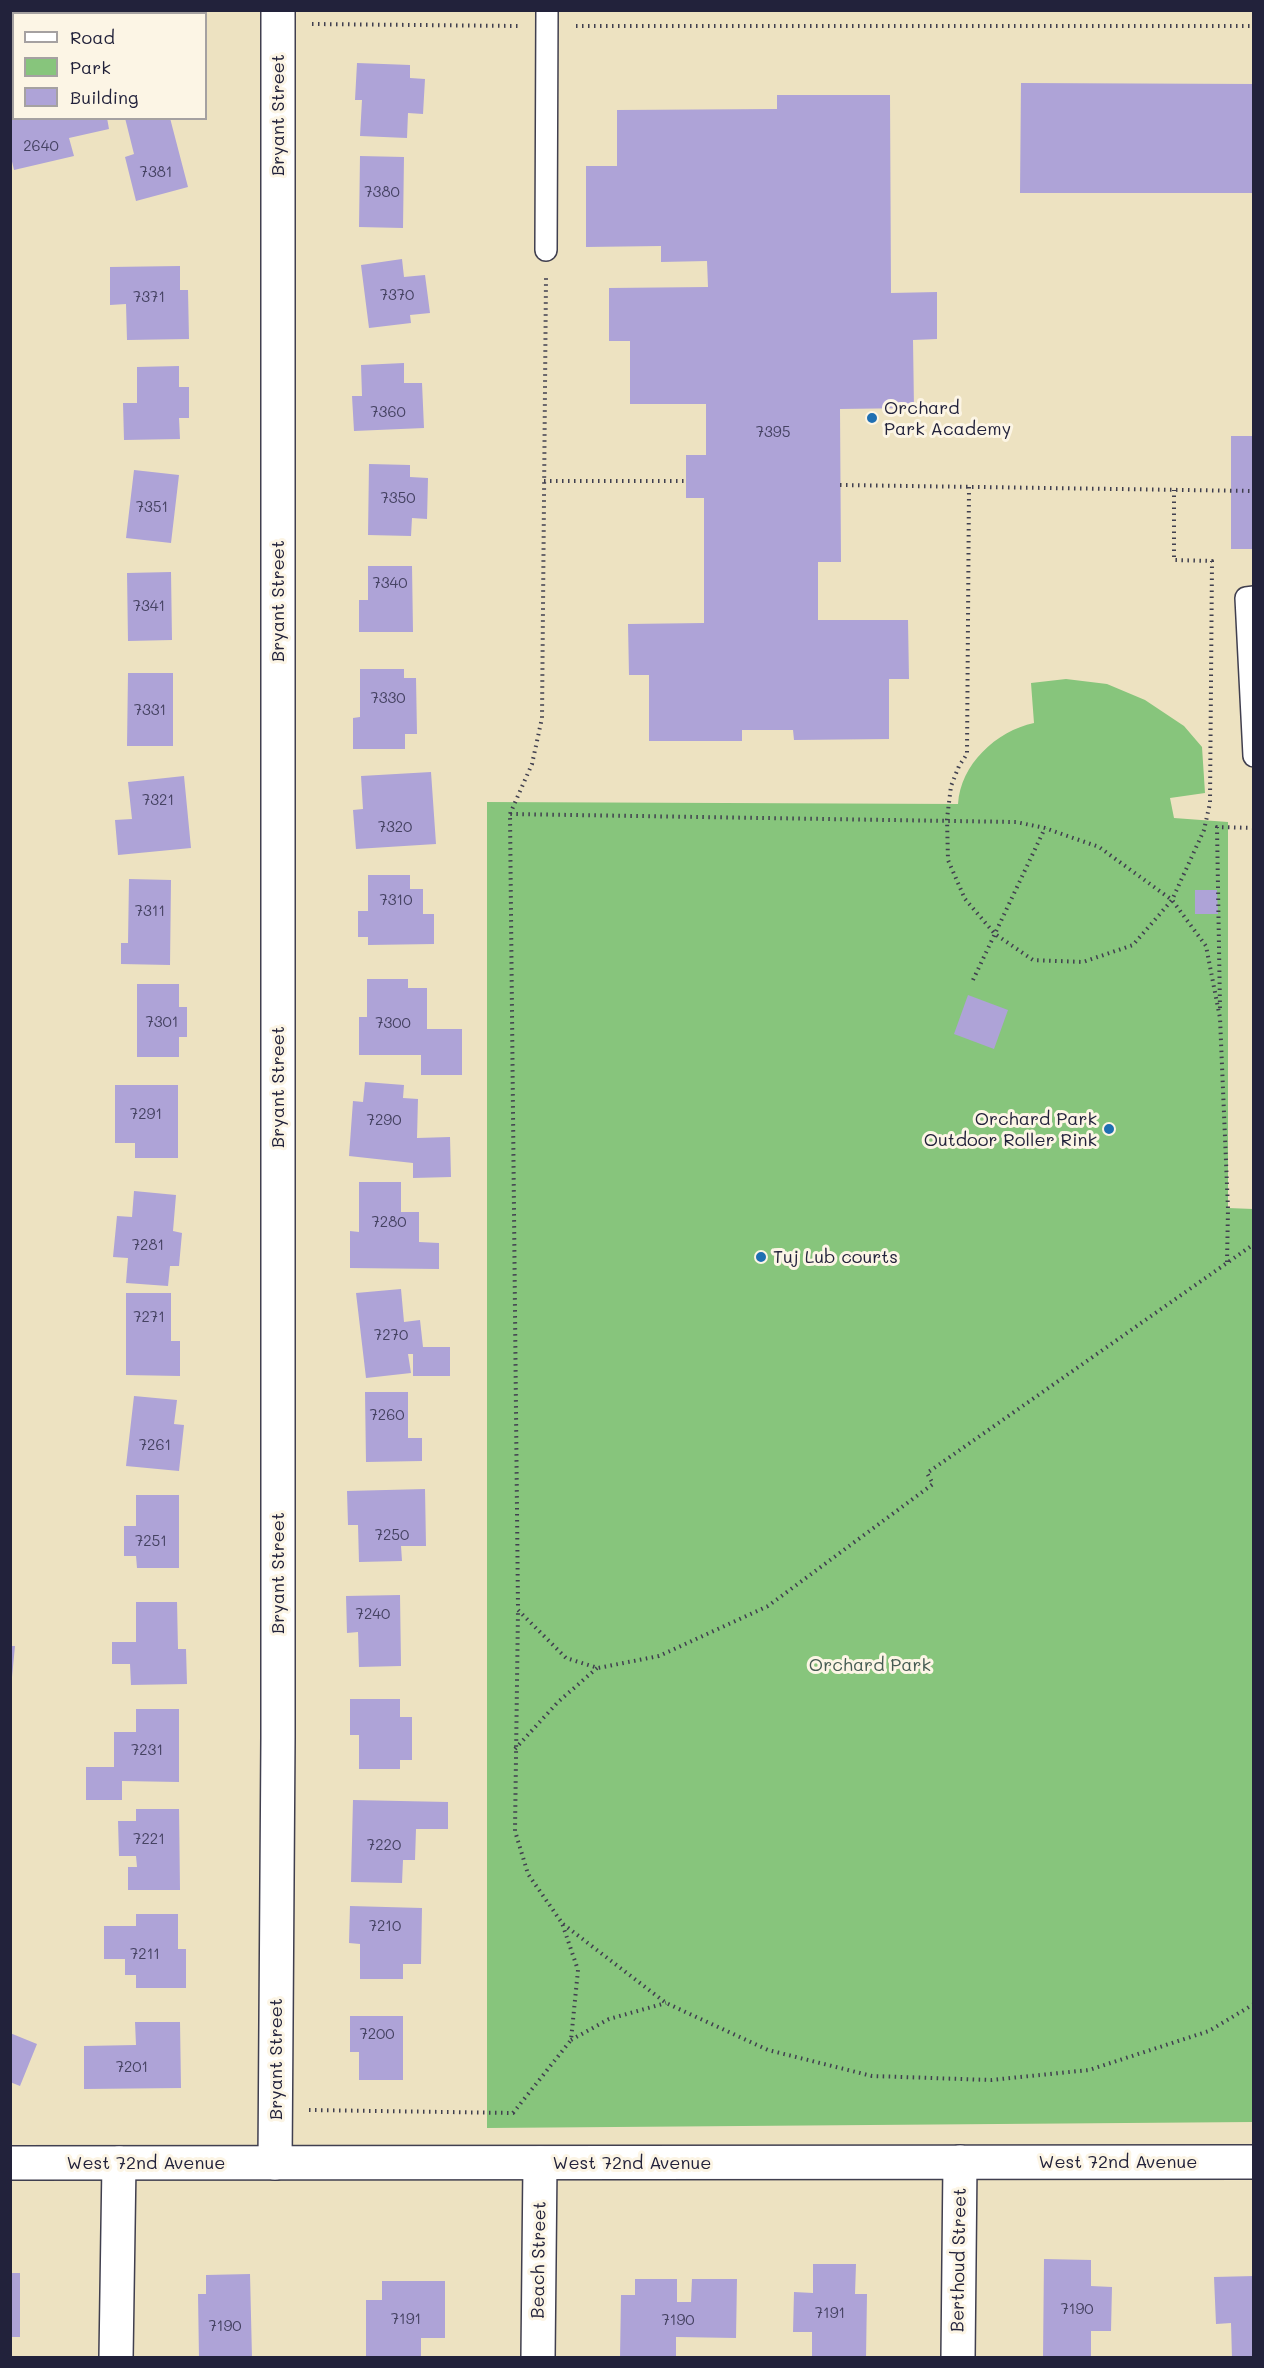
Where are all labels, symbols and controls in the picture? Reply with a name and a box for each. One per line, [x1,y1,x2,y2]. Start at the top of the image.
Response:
legend [12,12,207,120]
text: Road [70,25,115,49]
street label: Bryant Street [267,54,289,176]
text: Park [70,55,111,79]
text: Building [70,85,138,109]
house number: 2640 [23,137,59,155]
house number: 7381 [140,163,172,181]
house number: 7380 [364,183,400,201]
house number: 7370 [380,286,414,304]
house number: 7371 [133,288,165,306]
place label: Orchard Park Academy [884,397,1011,440]
house number: 7360 [370,403,406,421]
marker: Orchard Park Academy [865,411,879,425]
house number: 7395 [756,423,790,441]
house number: 7350 [380,489,416,507]
house number: 7351 [136,498,168,516]
street label: Bryant Street [267,540,289,662]
house number: 7340 [372,574,408,592]
house number: 7341 [133,597,165,615]
house number: 7330 [370,689,406,707]
house number: 7331 [134,701,166,719]
house number: 7321 [142,791,174,809]
house number: 7320 [378,818,412,836]
house number: 7310 [379,891,413,909]
house number: 7311 [135,902,165,920]
house number: 7301 [145,1013,179,1031]
house number: 7300 [375,1014,411,1032]
street label: Bryant Street [267,1026,289,1148]
house number: 7291 [130,1105,162,1123]
place label: Orchard Park Outdoor Roller Rink [924,1108,1097,1150]
house number: 7290 [367,1111,401,1129]
marker: Orchard Park Outdoor Roller Rink [1102,1122,1116,1136]
house number: 7280 [371,1213,407,1231]
house number: 7281 [132,1236,164,1254]
place label: Tuj Lub courts [773,1246,898,1268]
marker: Tuj Lub courts [754,1250,768,1264]
house number: 7271 [133,1308,165,1326]
house number: 7270 [374,1326,408,1344]
house number: 7260 [369,1406,405,1424]
house number: 7261 [139,1436,171,1454]
street label: Bryant Street [267,1512,289,1634]
house number: 7250 [375,1526,409,1544]
house number: 7251 [135,1532,167,1550]
house number: 7240 [356,1605,390,1623]
park label: Orchard Park [809,1654,931,1676]
house number: 7231 [131,1741,163,1759]
house number: 7221 [133,1830,165,1848]
house number: 7220 [367,1836,401,1854]
house number: 7210 [369,1917,401,1935]
house number: 7211 [130,1945,160,1963]
street label: Bryant Street [265,1998,287,2120]
house number: 7200 [359,2025,395,2043]
house number: 7201 [116,2058,148,2076]
street label: West 72nd Avenue [1039,2151,1197,2173]
street label: West 72nd Avenue [67,2152,225,2174]
street label: West 72nd Avenue [553,2152,711,2174]
street label: Berthoud Street [947,2188,971,2332]
street label: Beach Street [527,2201,551,2319]
house number: 7190 [1060,2300,1094,2318]
house number: 7191 [815,2304,845,2322]
house number: 7191 [391,2310,421,2328]
house number: 7190 [661,2311,695,2329]
house number: 7190 [208,2317,242,2335]

